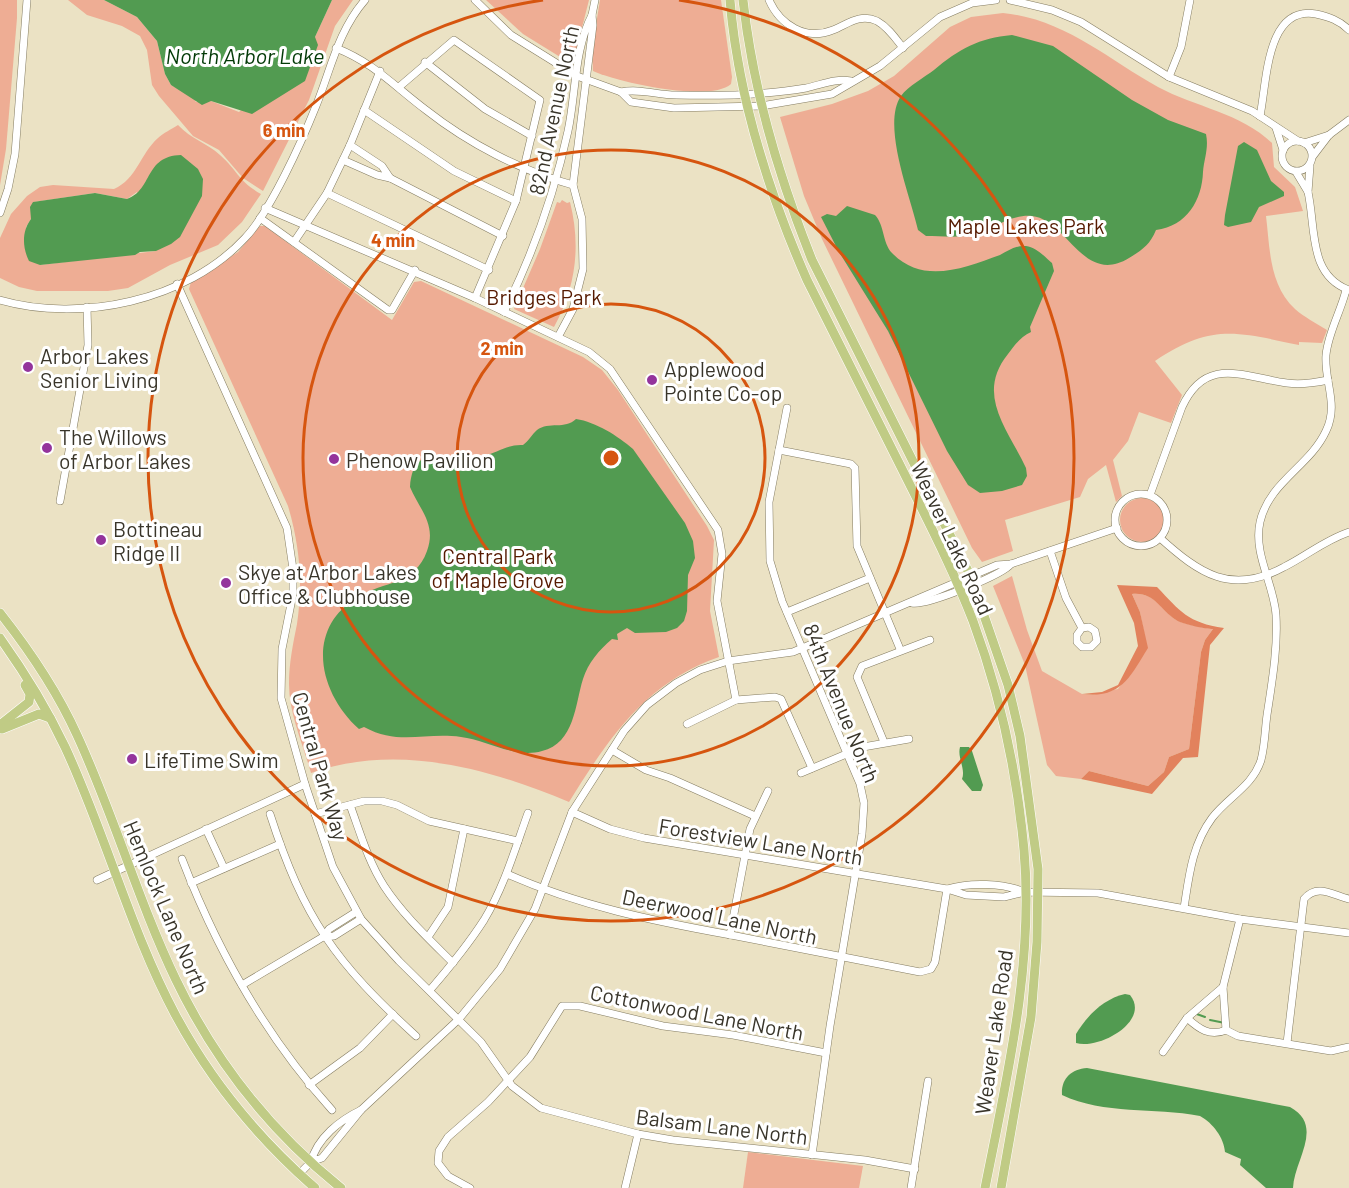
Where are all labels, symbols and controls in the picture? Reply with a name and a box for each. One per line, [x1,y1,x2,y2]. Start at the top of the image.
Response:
street label: 82nd Avenue North [523,23,583,197]
water label: North Arbor Lake [166,42,325,68]
text: 6 min [263,119,305,141]
park label: Maple Lakes Park [948,213,1104,238]
text: 4 min [371,229,415,251]
park label: Bridges Park [486,284,602,309]
text: 2 min [480,337,524,359]
place label: Arbor Lakes Senior Living [40,343,159,392]
place label: Applewood Pointe Co-op [664,356,782,405]
marker: Arbor Lakes Senior Living [21,360,35,374]
marker: Applewood Pointe Co-op [645,373,659,387]
place label: The Willows of Arbor Lakes [59,424,191,473]
marker: The Willows of Arbor Lakes [40,441,54,455]
place label: Phenow Pavilion [346,447,494,472]
centre of rings [601,448,621,468]
marker: Phenow Pavilion [327,452,341,466]
street label: Weaver Lake Road [907,457,999,619]
place label: Bottineau Ridge II [113,516,202,565]
marker: Bottineau Ridge II [94,533,108,547]
park label: Central Park of Maple Grove [432,543,564,592]
place label: Skye at Arbor Lakes Office & Clubhouse [238,559,417,608]
marker: Skye at Arbor Lakes Office & Clubhouse [219,576,233,590]
street label: 84th Avenue North [799,620,885,786]
street label: Central Park Way [288,689,354,843]
place label: LifeTime Swim [144,747,279,772]
marker: LifeTime Swim [125,752,139,766]
street label: Forestview Lane North [657,813,865,869]
street label: Hemlock Lane North [119,817,215,997]
street label: Deerwood Lane North [620,883,820,949]
street label: Weaver Lake Road [969,948,1017,1116]
street label: Cottonwood Lane North [588,979,806,1045]
street label: Balsam Lane North [635,1103,809,1149]

